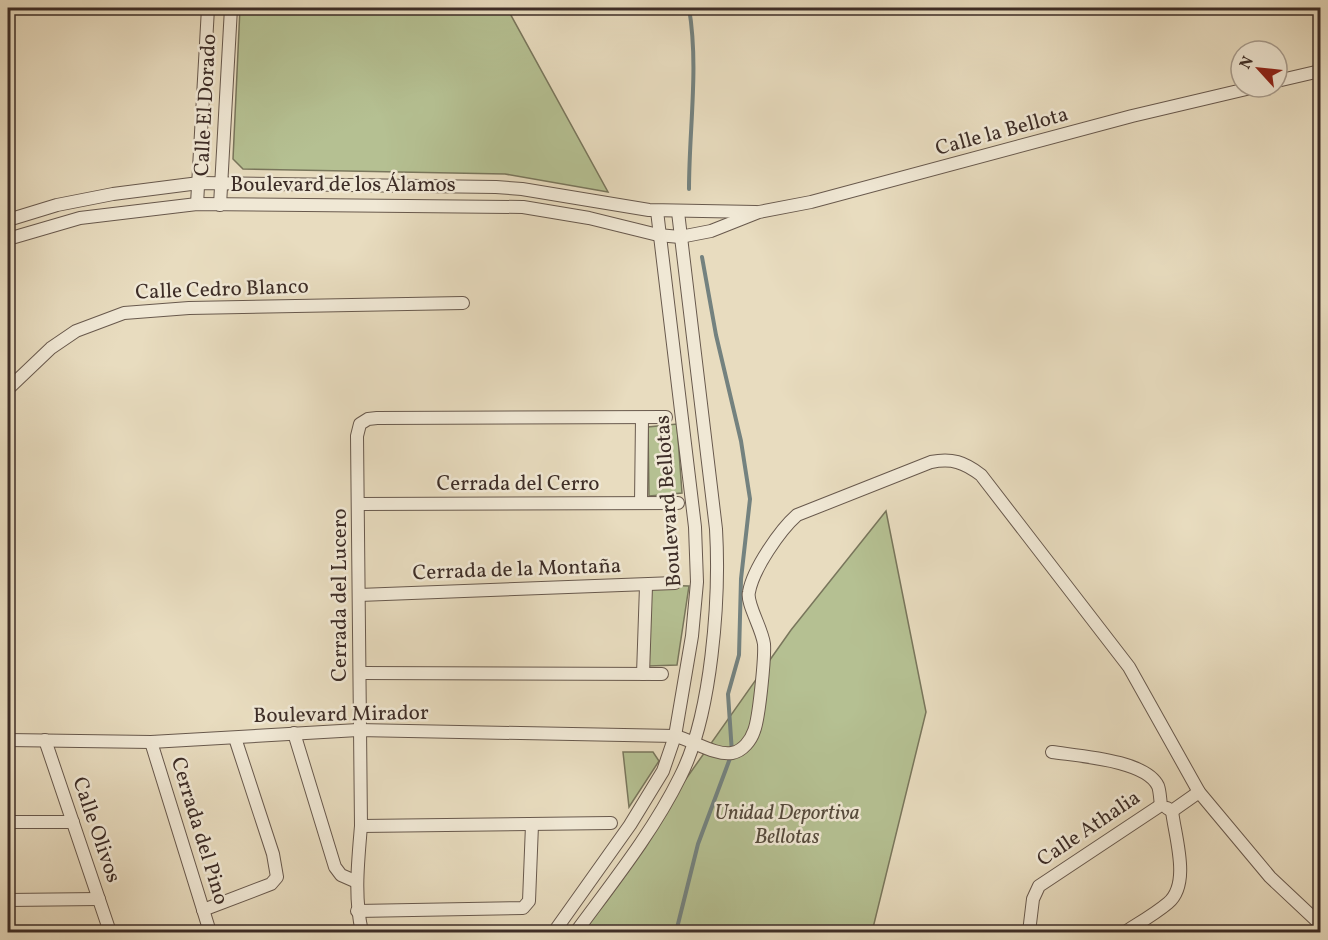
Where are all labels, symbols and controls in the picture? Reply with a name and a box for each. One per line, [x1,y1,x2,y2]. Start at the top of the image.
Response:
street label: Calle El Dorado [188,33,224,177]
north arrow [1229,39,1289,99]
text: N [1235,53,1260,73]
street label: Calle la Bellota [932,100,1072,164]
street label: Boulevard de los Álamos [230,171,456,200]
street label: Calle Cedro Blanco [135,272,309,308]
street label: Boulevard Bellotas [649,414,689,588]
street label: Cerrada del Cerro [437,470,599,499]
street label: Cerrada del Lucero [326,508,355,682]
street label: Cerrada de la Montaña [412,552,622,588]
street label: Boulevard Mirador [253,699,429,731]
street label: Cerrada del Pino [163,754,235,908]
street label: Calle Olivos [64,773,128,887]
street label: Calle Athalia [1032,784,1146,874]
park label: Unidad Deportiva Bellotas [714,799,860,852]

